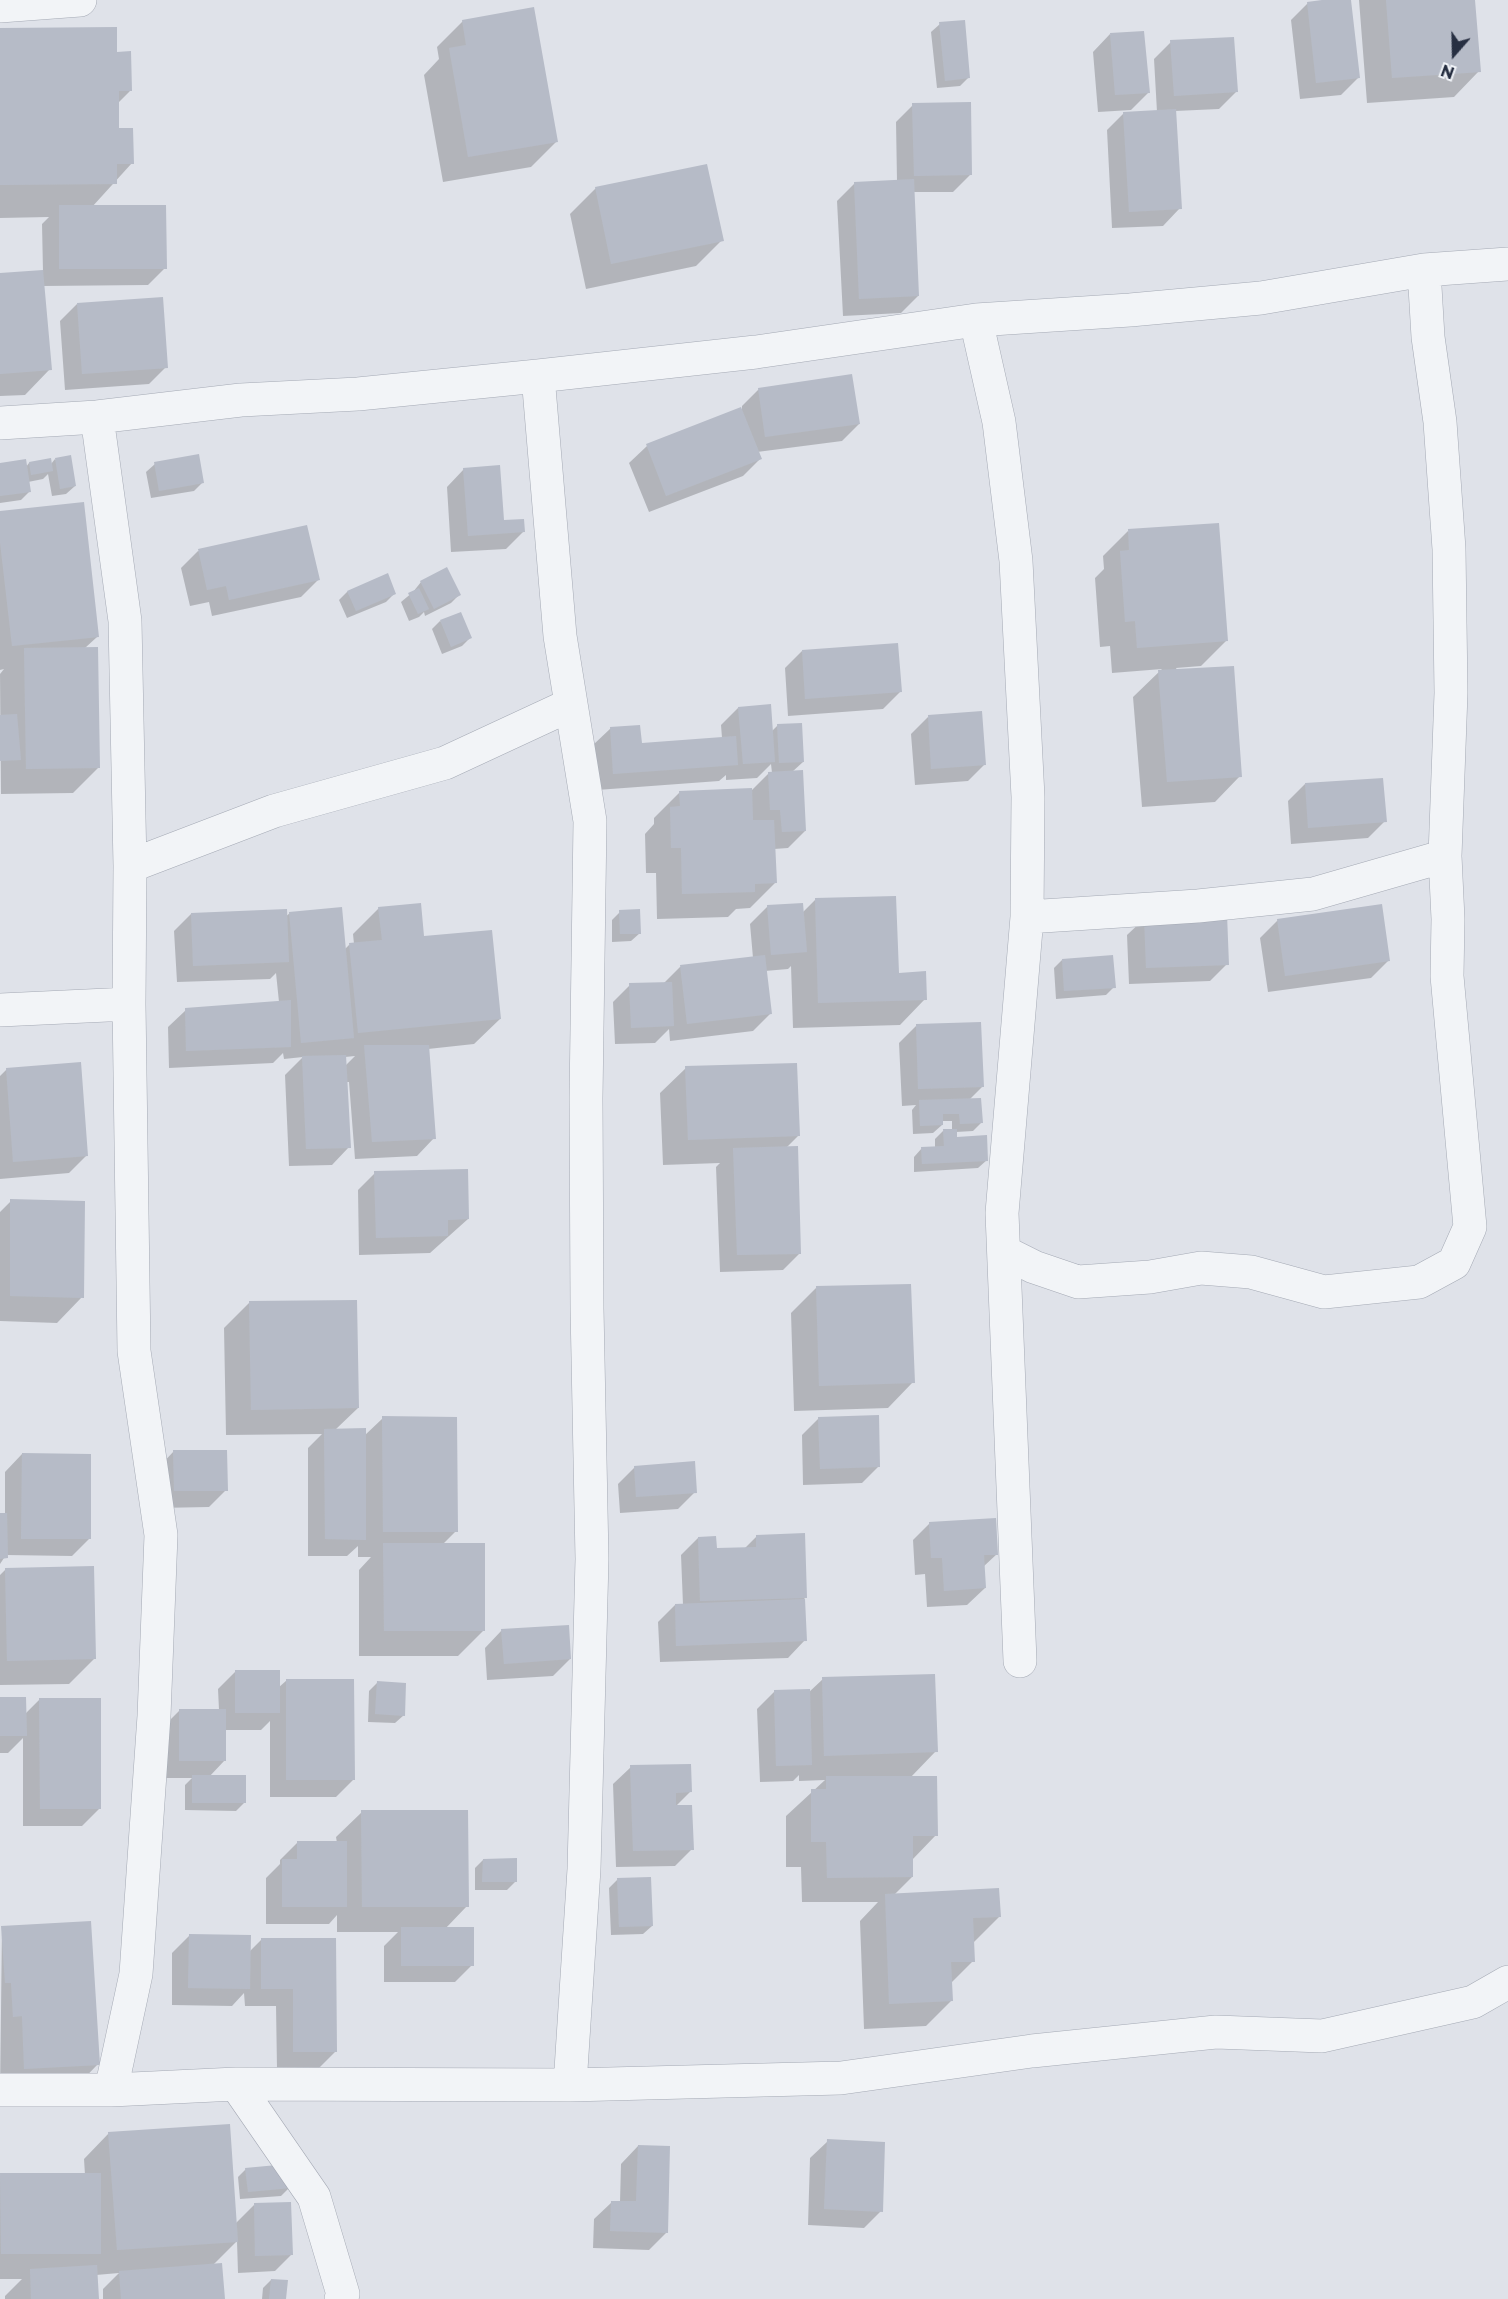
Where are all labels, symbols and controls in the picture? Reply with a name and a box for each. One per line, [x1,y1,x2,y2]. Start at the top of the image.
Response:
north arrow [1424,24,1484,84]
text: N [1438,60,1457,83]

